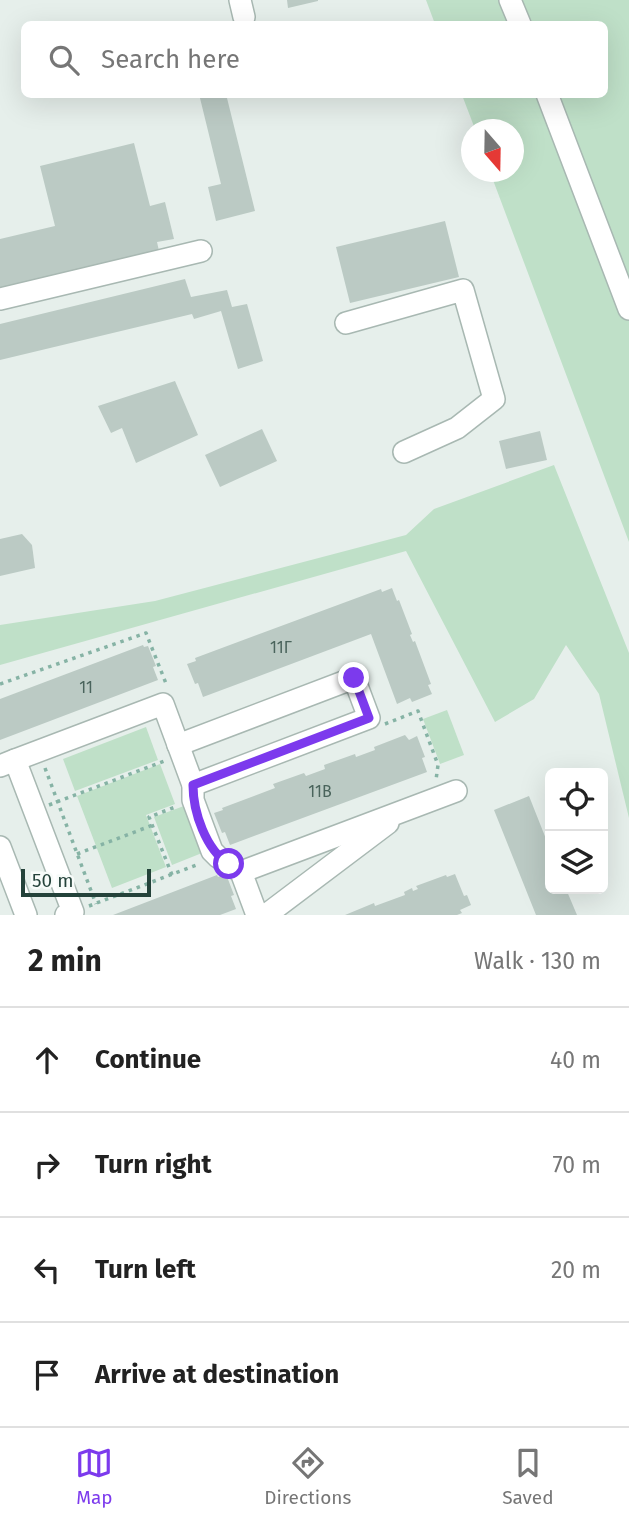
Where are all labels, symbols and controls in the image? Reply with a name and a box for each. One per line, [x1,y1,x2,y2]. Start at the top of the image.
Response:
search box [21,21,608,98]
icon: search [45,41,83,79]
text: Search here [101,44,240,75]
north arrow [461,119,524,182]
house number: 11Г [270,638,292,657]
route end [338,662,369,693]
house number: 11 [79,678,93,697]
map controls [545,768,608,894]
button: locate [545,768,608,831]
house number: 11В [308,782,332,801]
button: layers [545,831,608,894]
route start [213,848,244,879]
scale bar [21,866,150,898]
text: 50 m [32,869,73,892]
text: 2 min [28,943,102,979]
text: Walk · 130 m [474,947,601,975]
icon: ahead [28,1041,66,1079]
text: Continue [95,1044,201,1075]
text: 40 m [550,1046,601,1074]
icon: right [28,1146,66,1184]
text: Turn right [95,1149,212,1180]
text: 70 m [552,1151,601,1179]
icon: left [28,1251,66,1289]
text: Turn left [95,1254,196,1285]
text: 20 m [551,1256,601,1284]
icon: arrive [28,1356,66,1394]
text: Arrive at destination [95,1359,339,1390]
tab: Map [75,1444,113,1509]
tab: Directions [264,1444,351,1509]
tab: Saved [502,1444,554,1509]

